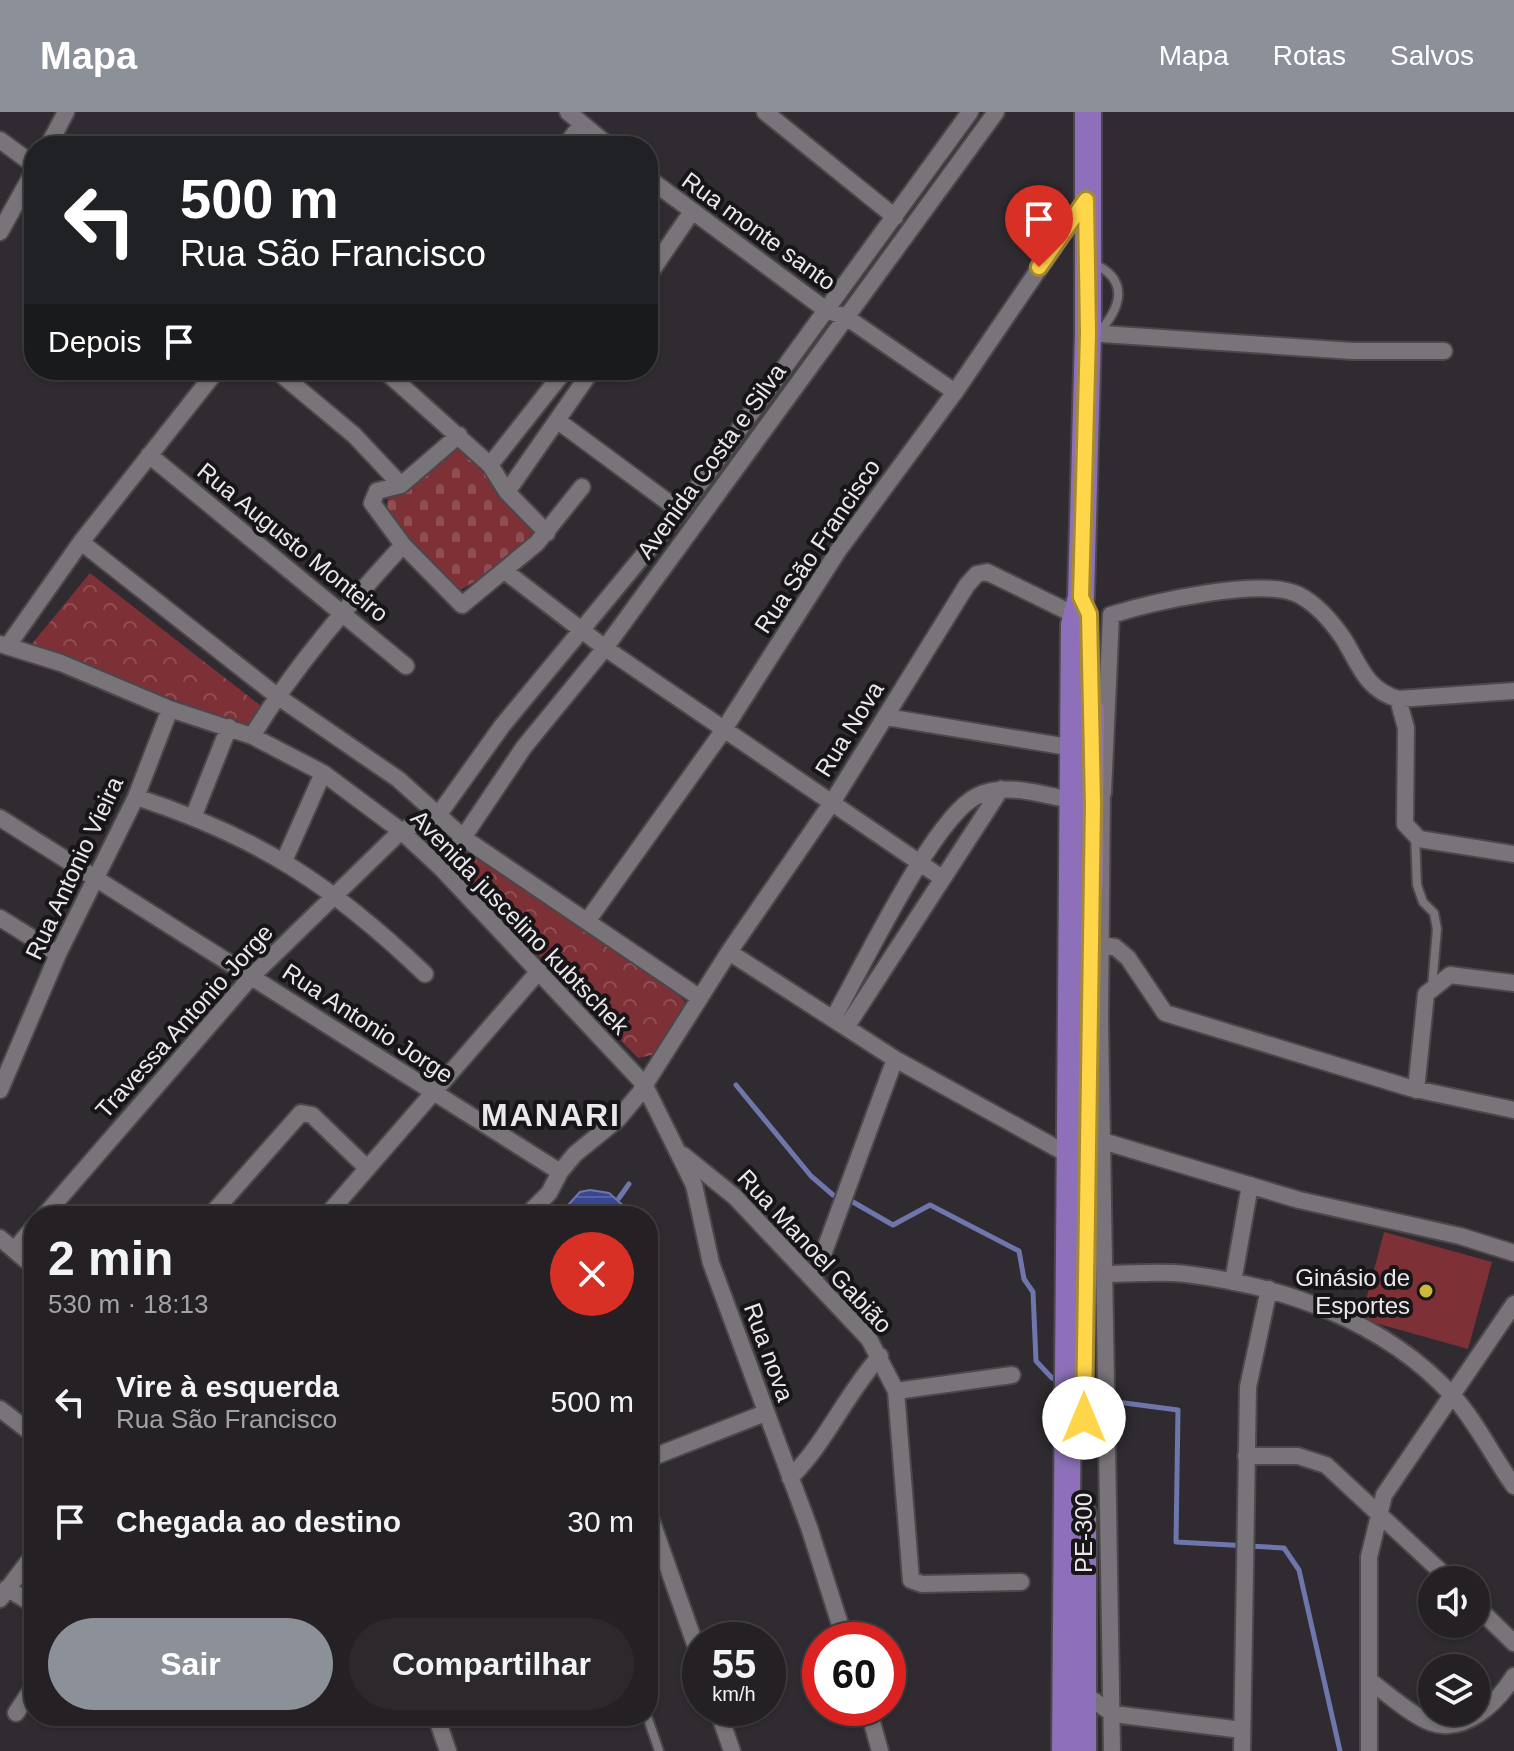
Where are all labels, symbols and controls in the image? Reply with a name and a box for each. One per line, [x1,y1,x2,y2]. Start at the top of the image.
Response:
text: Mapa [40,35,137,77]
text: Mapa [1159,40,1229,71]
text: Rotas [1273,40,1346,71]
text: Salvos [1390,40,1474,71]
street label: Rua monte santo [677,166,841,296]
text: 500 m [180,167,339,230]
icon: left [48,168,152,272]
pin [1005,185,1073,267]
icon: arrive [1017,197,1061,241]
text: Rua São Francisco [180,233,486,274]
icon: arrive [157,320,201,364]
text: Depois [48,325,141,358]
street label: Avenida Costa e Silva [631,358,791,564]
street label: Rua São Francisco [749,454,885,638]
street label: Rua Augusto Monteiro [192,457,394,627]
street label: Rua Nova [809,676,889,781]
street label: Rua Antonio Vieira [20,772,128,964]
street label: Avenida juscelino kubtschek [406,804,635,1040]
street label: Travessa Antonio Jorge [90,919,278,1123]
street label: Rua Antonio Jorge [278,958,458,1088]
district label: MANARI [481,1097,621,1133]
street label: Rua Manoel Gabião [732,1164,898,1338]
text: 2 min [48,1232,173,1285]
button: close [550,1232,634,1316]
place label: Ginásio de Esportes [1295,1264,1410,1319]
marker: Ginásio de Esportes [1417,1282,1435,1300]
text: 530 m · 18:13 [48,1289,208,1319]
street label: Rua nova [739,1299,799,1405]
text: Vire à esquerda [116,1370,339,1403]
position arrow [1042,1376,1126,1460]
icon: left [48,1380,92,1424]
text: 500 m [551,1385,634,1418]
text: Rua São Francisco [116,1404,337,1434]
street label: PE-300 [1070,1493,1097,1573]
icon: arrive [48,1500,92,1544]
text: Chegada ao destino [116,1505,401,1538]
text: 30 m [567,1505,634,1538]
map controls [1418,1566,1490,1726]
button: sound [1418,1566,1490,1638]
button: Sair [48,1618,333,1710]
button: Compartilhar [349,1618,634,1710]
speed limit sign: 60 [802,1622,906,1726]
text: 55 [712,1642,756,1686]
button: layers [1418,1654,1490,1726]
text: km/h [712,1683,756,1705]

